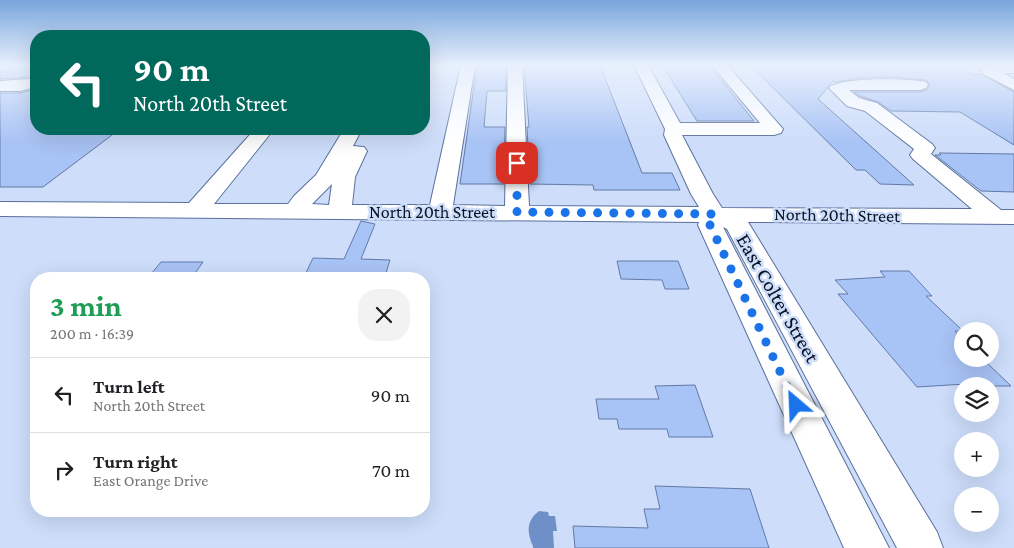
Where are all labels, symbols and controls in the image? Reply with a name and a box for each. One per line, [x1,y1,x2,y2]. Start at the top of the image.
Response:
icon: left [50,50,115,115]
text: 90 m [133,50,210,89]
text: North 20th Street [133,91,287,116]
pin [496,142,538,184]
icon: arrive [503,149,531,177]
street label: North 20th Street [369,202,496,222]
street label: North 20th Street [774,204,901,226]
street label: East Colter Street [731,229,825,368]
text: 3 min [50,289,122,322]
button: close [358,289,410,341]
map controls [954,322,999,532]
button: search [954,322,999,367]
text: 200 m · 16:39 [50,325,134,342]
text: Turn left [93,376,165,397]
button: layers [954,377,999,422]
position arrow [769,378,821,430]
icon: left [50,381,78,409]
text: 90 m [371,385,410,406]
text: North 20th Street [93,397,205,414]
button: + [954,432,999,477]
text: Turn right [93,451,178,472]
icon: right [50,456,78,484]
text: 70 m [372,460,410,481]
text: East Orange Drive [93,472,208,489]
button: − [954,487,999,532]

